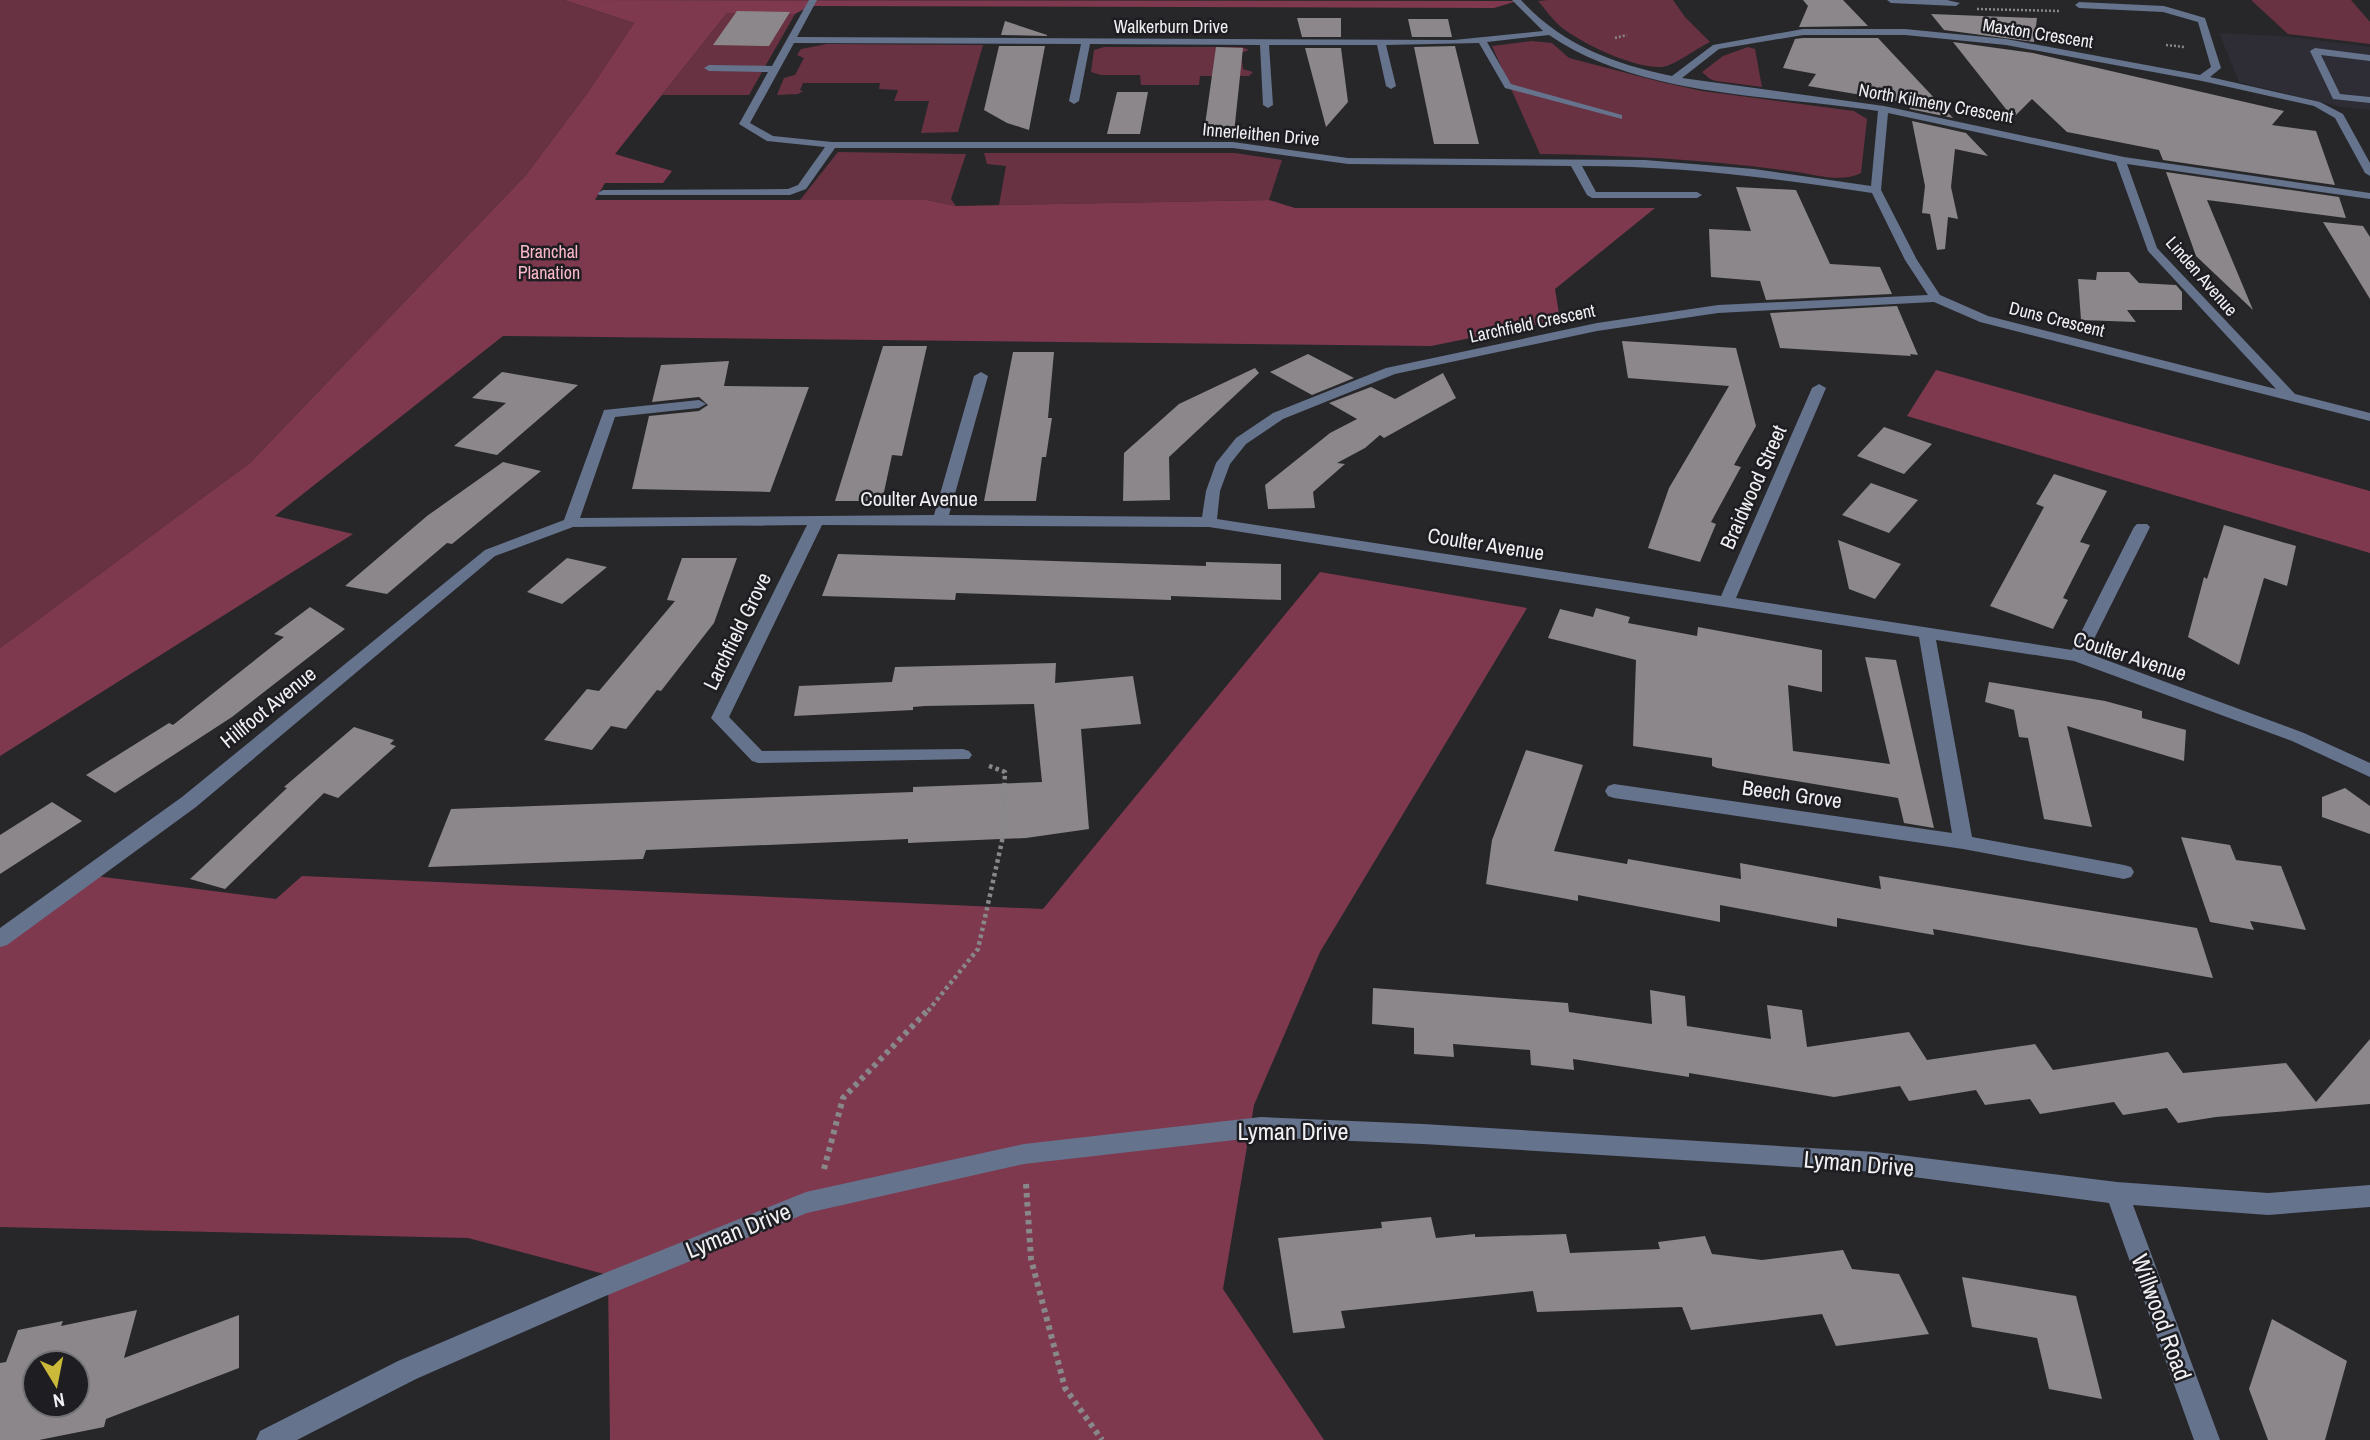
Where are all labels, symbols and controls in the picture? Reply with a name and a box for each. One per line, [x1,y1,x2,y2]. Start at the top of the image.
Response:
street label: Maxton Crescent [1981,12,2095,54]
street label: Walkerburn Drive [1114,14,1228,39]
street label: North Kilmeny Crescent [1857,77,2015,129]
street label: Innerleithen Drive [1201,116,1321,152]
street label: Linden Avenue [2160,231,2244,321]
park label: Branchal Planation [518,239,580,285]
street label: Duns Crescent [2007,295,2107,343]
street label: Larchfield Crescent [1467,297,1597,349]
street label: Braidwood Street [1713,420,1793,554]
street label: Coulter Avenue [860,484,978,513]
street label: Coulter Avenue [1426,520,1546,568]
street label: Larchfield Grove [696,567,778,695]
street label: Coulter Avenue [2070,624,2190,688]
street label: Hillfoot Avenue [214,659,322,755]
street label: Beech Grove [1740,773,1844,815]
street label: Lyman Drive [1238,1115,1348,1147]
street label: Lyman Drive [1802,1142,1916,1184]
street label: Lyman Drive [681,1194,795,1266]
street label: Willwood Road [2124,1249,2200,1385]
north arrow [21,1349,91,1419]
text: N [51,1387,67,1415]

